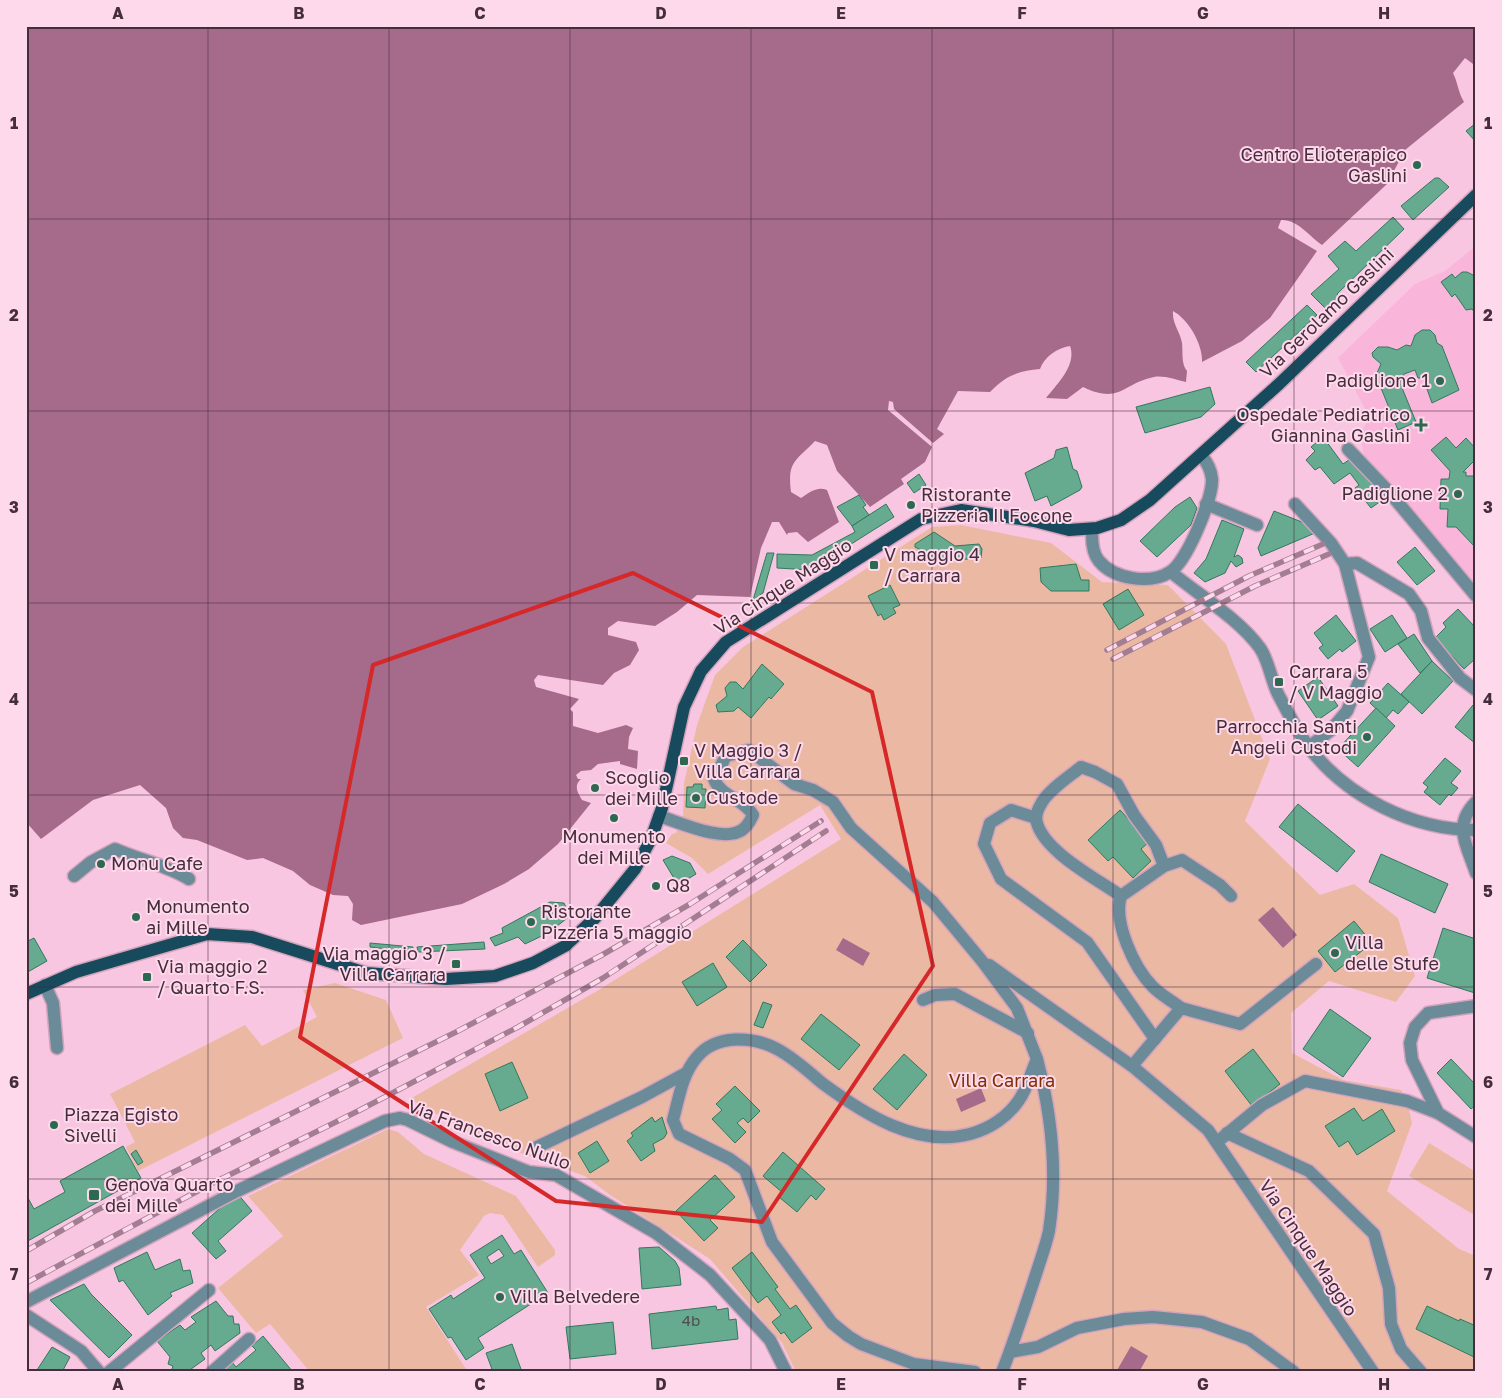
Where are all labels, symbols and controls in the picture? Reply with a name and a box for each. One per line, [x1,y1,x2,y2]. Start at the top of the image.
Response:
text: A [112,3,124,23]
text: B [293,3,305,23]
text: C [474,3,486,23]
text: D [655,3,667,23]
text: E [836,3,846,23]
text: F [1017,3,1027,23]
text: G [1197,3,1209,23]
text: H [1378,3,1390,23]
text: 1 [10,113,18,133]
text: 1 [1484,113,1492,133]
place label: Centro Elioterapico Gaslini [1241,143,1407,186]
marker: Centro Elioterapico Gaslini [1411,159,1423,171]
street label: Via Gerolamo Gaslini [1255,242,1398,382]
text: 2 [9,305,19,325]
text: 2 [1483,305,1493,325]
place label: Padiglione 1 [1325,369,1430,391]
marker: Padiglione 1 [1434,375,1446,387]
place label: Ospedale Pediatrico Giannina Gaslini [1236,403,1410,446]
marker: Ospedale Pediatrico Giannina Gaslini [1414,418,1428,432]
place label: Padiglione 2 [1341,482,1448,504]
place label: Ristorante Pizzeria Il Focone [921,483,1072,526]
marker: Padiglione 2 [1452,488,1464,500]
text: 3 [9,497,19,517]
text: 3 [1483,497,1493,517]
marker: Ristorante Pizzeria Il Focone [905,499,917,511]
street label: Via Cinque Maggio [709,533,856,639]
place label: V maggio 4 / Carrara [884,543,980,586]
marker: V maggio 4 / Carrara [868,559,880,571]
place label: Carrara 5 / V Maggio [1289,660,1382,703]
marker: Carrara 5 / V Maggio [1273,676,1285,688]
text: 4 [9,689,19,709]
text: 4 [1483,689,1493,709]
place label: Parrocchia Santi Angeli Custodi [1216,715,1357,758]
marker: Parrocchia Santi Angeli Custodi [1361,731,1373,743]
place label: V Maggio 3 / Villa Carrara [694,739,802,782]
marker: V Maggio 3 / Villa Carrara [678,755,690,767]
place label: Scoglio dei Mille [605,766,678,809]
marker: Scoglio dei Mille [589,782,601,794]
place label: Custode [706,786,778,808]
marker: Custode [690,792,702,804]
marker: Monumento dei Mille [608,812,620,824]
place label: Monumento dei Mille [562,825,666,868]
place label: Monu Cafe [111,852,203,874]
marker: Monu Cafe [95,858,107,870]
place label: Q8 [666,874,690,896]
marker: Q8 [650,880,662,892]
text: 5 [9,881,19,901]
text: 5 [1483,881,1493,901]
place label: Monumento ai Mille [146,895,250,938]
place label: Ristorante Pizzeria 5 maggio [541,900,692,943]
marker: Monumento ai Mille [130,911,142,923]
marker: Ristorante Pizzeria 5 maggio [525,916,537,928]
place label: Villa delle Stufe [1345,931,1439,974]
place label: Via maggio 3 / Villa Carrara [322,942,446,985]
marker: Villa delle Stufe [1329,947,1341,959]
place label: Via maggio 2 / Quarto F.S. [157,955,267,998]
marker: Via maggio 3 / Villa Carrara [450,958,462,970]
marker: Via maggio 2 / Quarto F.S. [141,971,153,983]
park label: Villa Carrara [949,1069,1055,1091]
text: 6 [9,1072,19,1092]
text: 6 [1483,1072,1493,1092]
street label: Via Francesco Nullo [405,1094,574,1174]
place label: Piazza Egisto Sivelli [64,1103,178,1146]
marker: Piazza Egisto Sivelli [48,1119,60,1131]
place label: Genova Quarto dei Mille [105,1173,234,1216]
street label: Via Cinque Maggio [1255,1175,1363,1320]
marker: Genova Quarto dei Mille [87,1188,101,1202]
text: 7 [10,1264,19,1284]
text: 7 [1484,1264,1493,1284]
place label: Villa Belvedere [510,1285,640,1307]
marker: Villa Belvedere [494,1291,506,1303]
house number: 4b [682,1311,700,1329]
text: A [112,1374,124,1394]
text: B [293,1374,305,1394]
text: C [474,1374,486,1394]
text: D [655,1374,667,1394]
text: E [836,1374,846,1394]
text: F [1017,1374,1027,1394]
text: G [1197,1374,1209,1394]
text: H [1378,1374,1390,1394]

